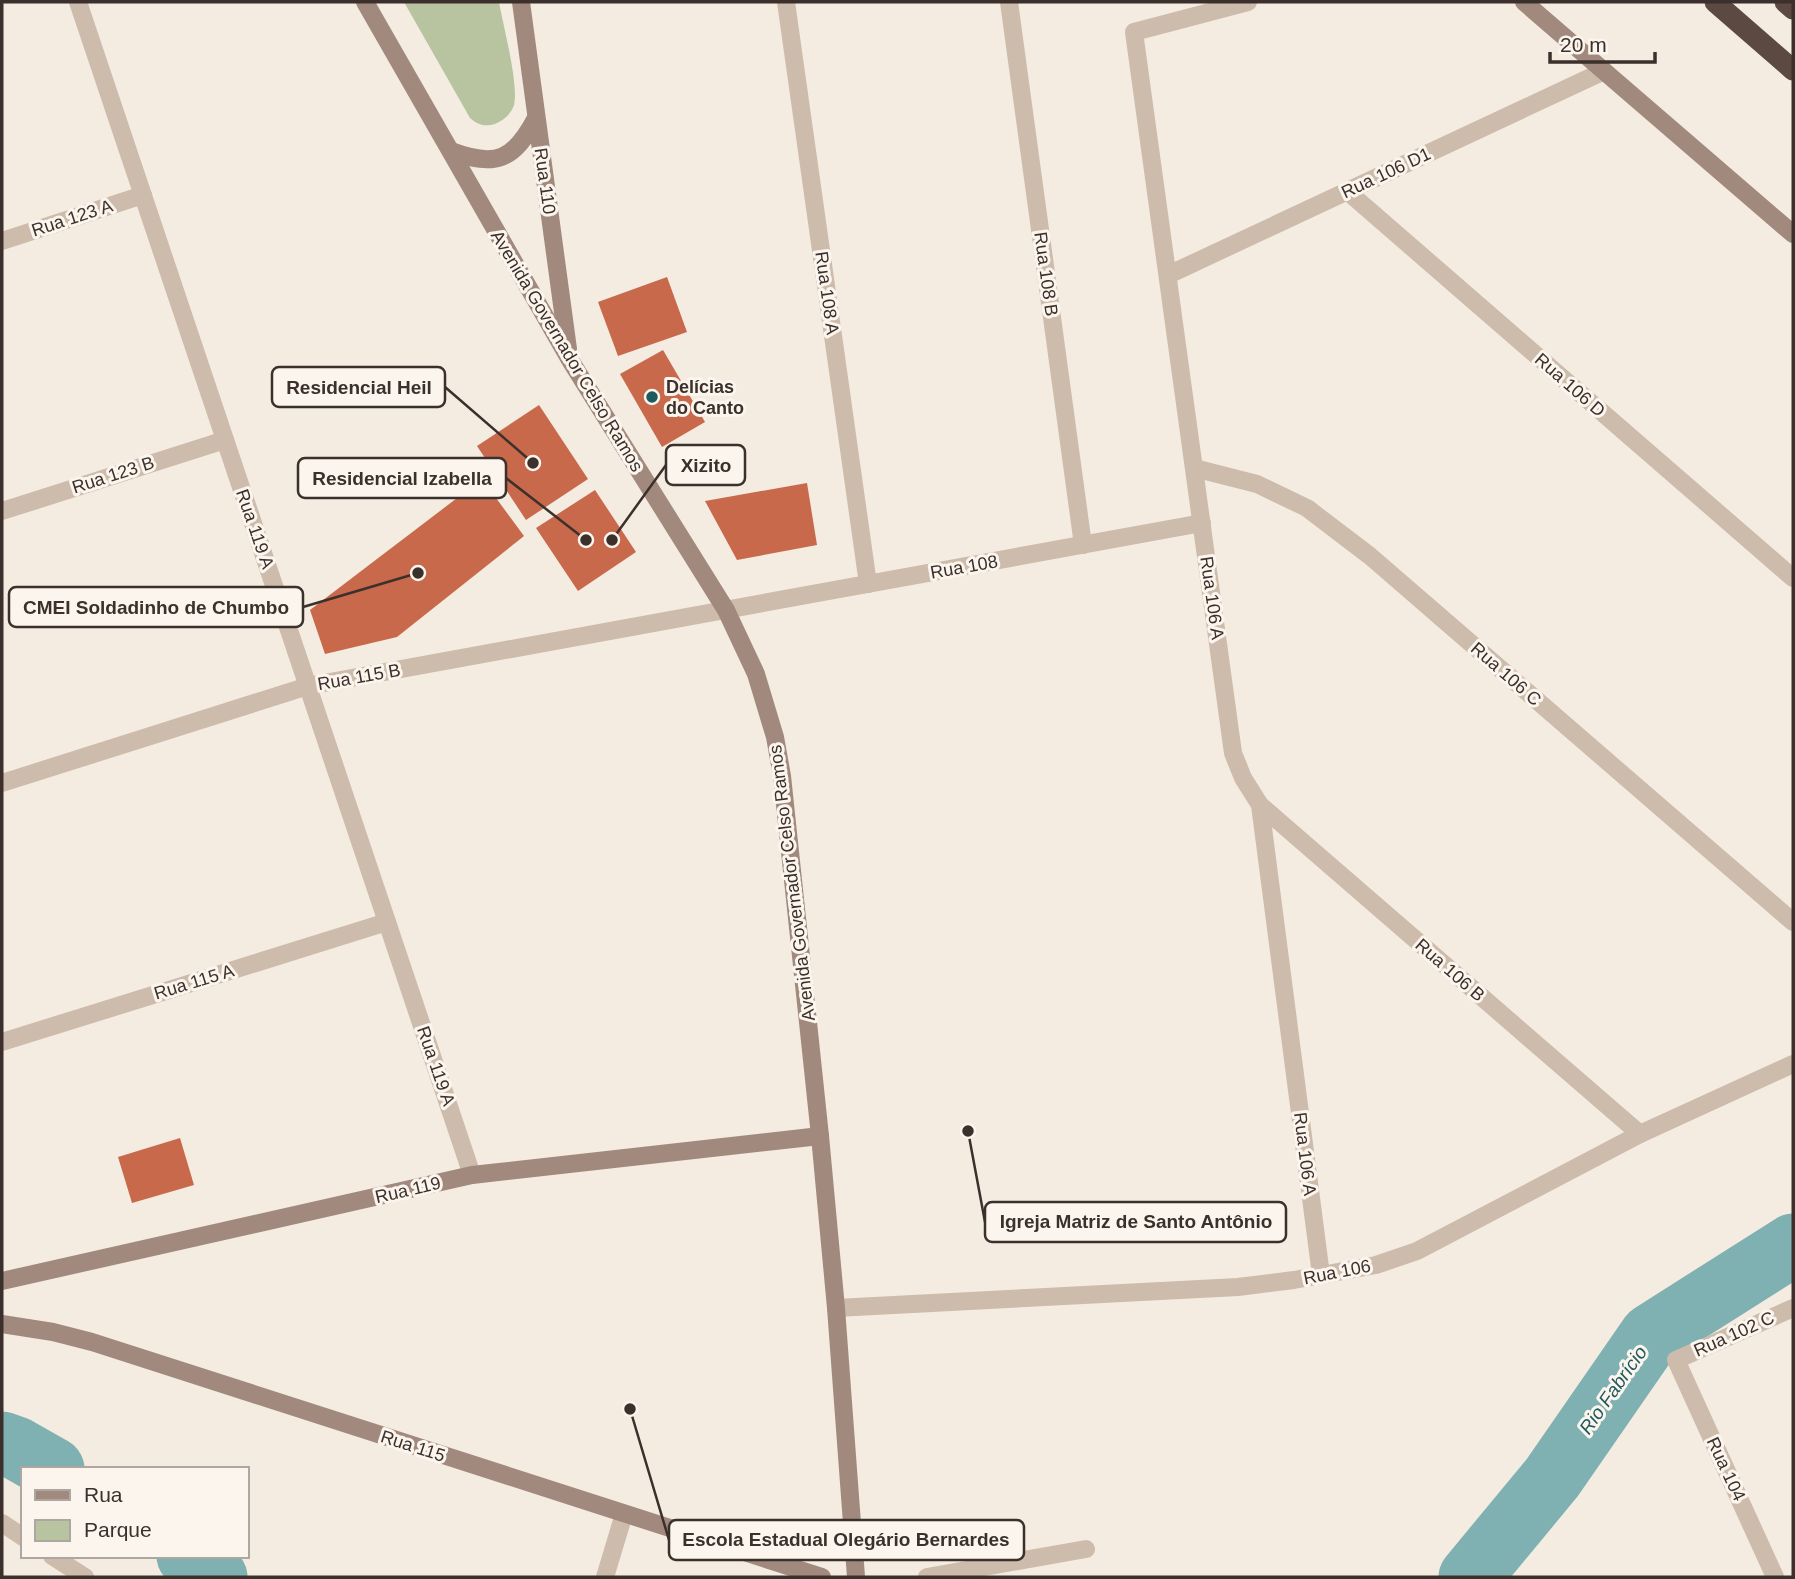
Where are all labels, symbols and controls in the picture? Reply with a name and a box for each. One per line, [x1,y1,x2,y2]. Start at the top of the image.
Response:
scale bar [1550,21,1655,65]
text: 20 m [1560,33,1607,56]
street label: Rua 106 D1 [1338,144,1434,202]
street label: Rua 110 [530,147,560,215]
street label: Rua 123 A [29,195,115,241]
street label: Avenida Governador Celso Ramos [487,227,647,475]
street label: Rua 108 B [1030,230,1062,318]
street label: Rua 108 A [811,250,843,336]
street label: Rua 106 D [1531,349,1609,421]
callout: Residencial Heil [272,367,445,407]
text: Residencial Heil [286,377,432,398]
place label: Delícias do Canto [666,377,744,418]
marker: Delícias do Canto [644,389,660,405]
callout: Xizito [666,445,745,485]
street label: Rua 123 B [69,452,157,498]
text: Xizito [681,455,731,476]
callout: Residencial Izabella [298,458,506,498]
text: Residencial Izabella [312,468,492,489]
street label: Rua 119 A [232,487,278,571]
street label: Rua 108 [929,551,999,583]
street label: Rua 106 A [1196,555,1228,641]
callout: CMEI Soldadinho de Chumbo [9,587,303,627]
text: CMEI Soldadinho de Chumbo [23,597,289,618]
street label: Rua 106 C [1467,638,1545,710]
street label: Rua 115 B [316,660,402,694]
street label: Avenida Governador Celso Ramos [765,744,819,1022]
street label: Rua 106 B [1411,935,1489,1005]
street label: Rua 115 A [152,960,236,1004]
street label: Rua 119 A [413,1024,459,1108]
street label: Rua 106 A [1290,1111,1320,1197]
street label: Rua 119 [373,1173,443,1207]
callout: Igreja Matriz de Santo Antônio [985,1202,1286,1242]
text: Igreja Matriz de Santo Antônio [1000,1211,1272,1232]
street label: Rua 106 [1302,1256,1372,1288]
street label: Rua 102 C [1691,1307,1777,1361]
water label: Rio Fabrício [1575,1342,1651,1438]
street label: Rua 115 [378,1426,448,1466]
street label: Rua 104 [1703,1434,1749,1504]
legend [21,1467,248,1558]
text: Rua [84,1483,123,1506]
text: Parque [84,1518,152,1541]
callout: Escola Estadual Olegário Bernardes [669,1520,1024,1560]
text: Escola Estadual Olegário Bernardes [682,1529,1010,1550]

